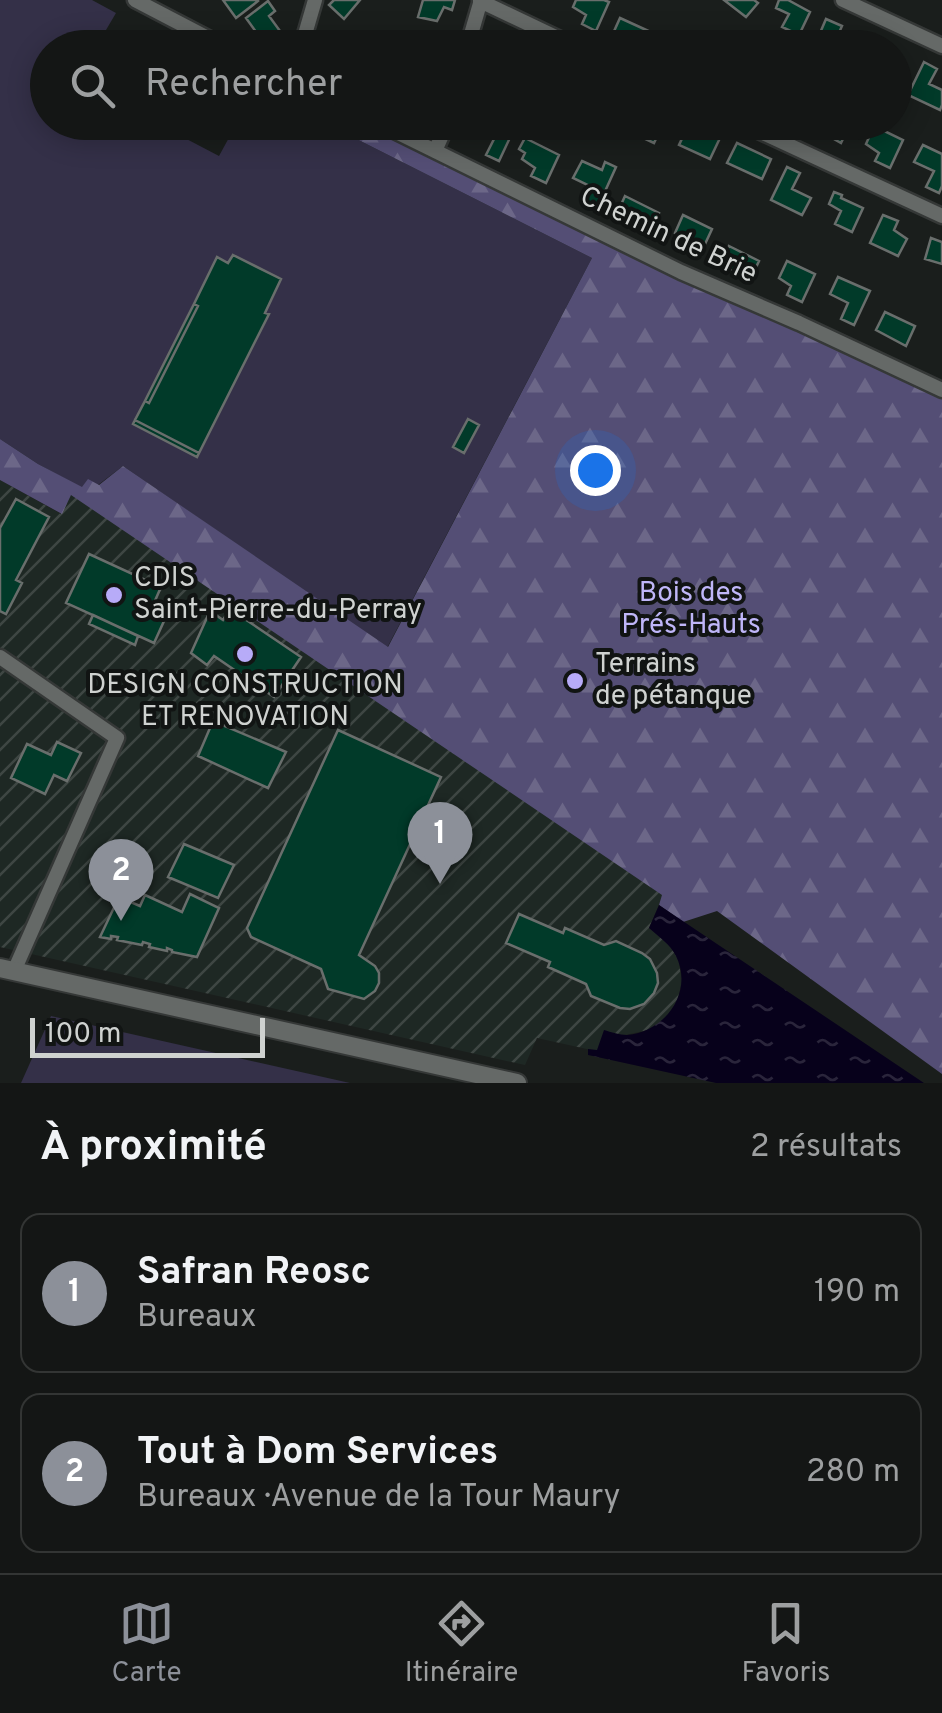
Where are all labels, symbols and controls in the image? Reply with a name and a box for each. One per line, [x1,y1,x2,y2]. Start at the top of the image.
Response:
search box [30,30,912,140]
icon: search [65,58,120,113]
text: Rechercher [145,61,343,110]
street label: Chemin de Brie [574,179,762,293]
your location [570,445,621,496]
place label: CDIS Saint-Pierre-du-Perray [134,561,422,629]
park label: Bois des Prés-Hauts [621,576,761,644]
marker: CDIS Saint-Pierre-du-Perray [103,584,125,606]
marker: DESIGN CONSTRUCTION ET RENOVATION [234,643,256,665]
place label: Terrains de pétanque [595,647,752,715]
place label: DESIGN CONSTRUCTION ET RENOVATION [87,668,403,736]
marker: Terrains de pétanque [564,670,586,692]
pin: 1 [408,802,472,884]
pin: 2 [88,838,154,921]
scale bar [30,1013,265,1058]
text: 100 m [45,1017,121,1053]
text: À proximité [40,1122,267,1175]
text: 2 résultats [750,1128,902,1168]
text: Safran Reosc [137,1249,371,1298]
text: 1 [68,1273,81,1313]
text: 190 m [814,1273,900,1313]
text: Bureaux [137,1298,257,1338]
text: Tout à Dom Services [137,1429,498,1478]
text: 2 [65,1453,84,1493]
text: 280 m [806,1453,900,1493]
text: Bureaux · Avenue de la Tour Maury [137,1478,620,1518]
tab: Carte [112,1596,181,1692]
tab: Itinéraire [405,1596,518,1692]
tab: Favoris [742,1596,830,1692]

